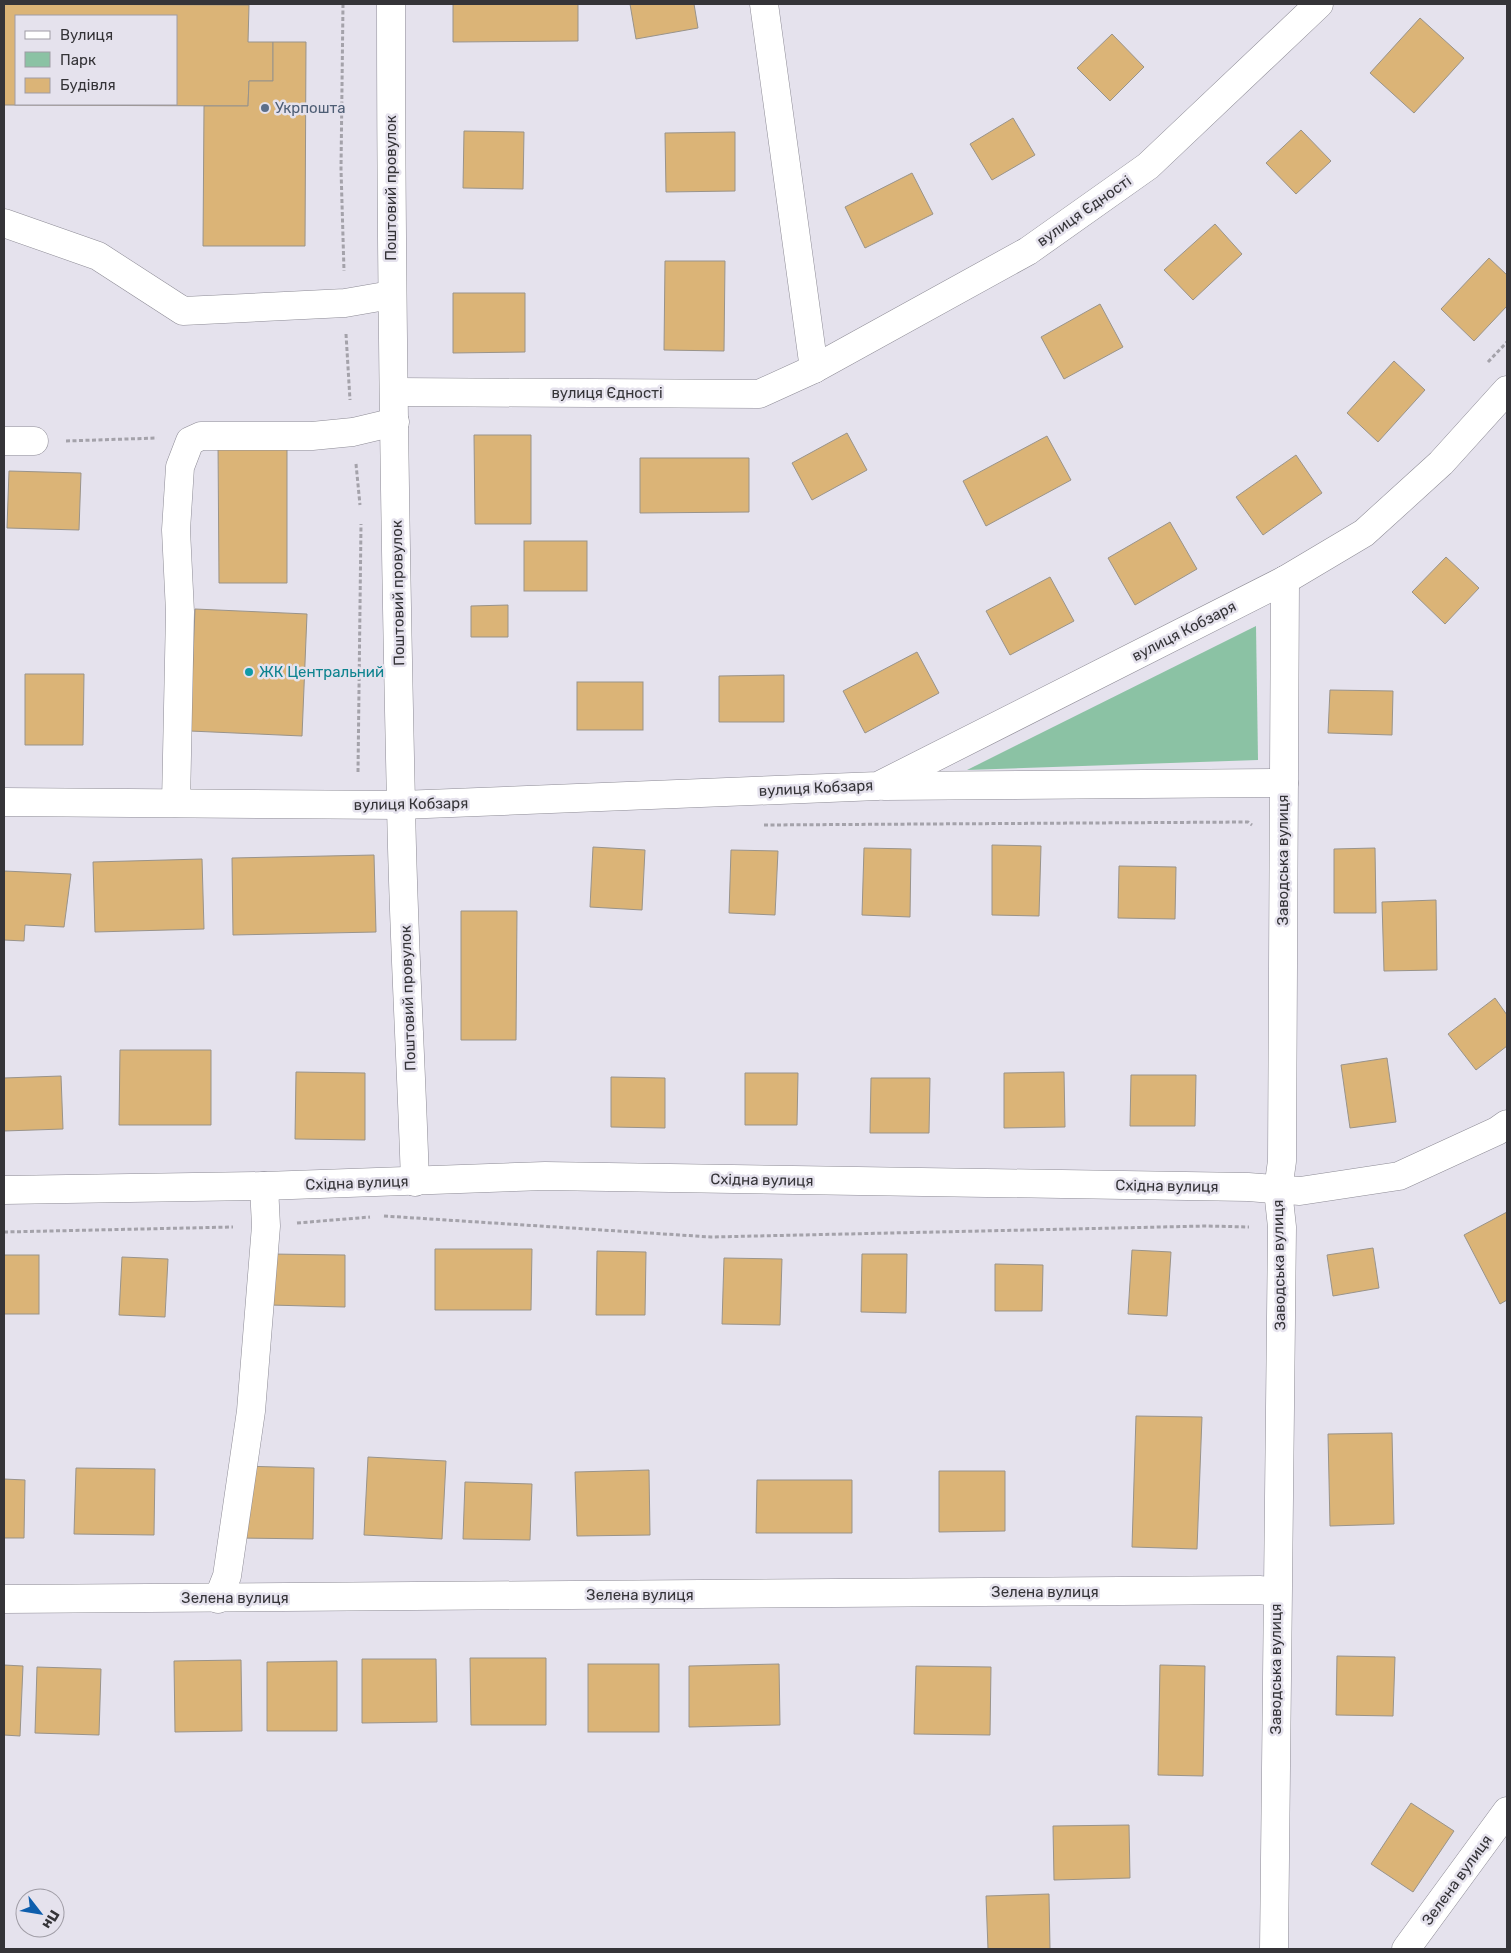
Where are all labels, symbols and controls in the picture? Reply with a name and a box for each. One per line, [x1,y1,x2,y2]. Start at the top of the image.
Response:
legend [15,15,178,105]
text: Вулиця [60,26,113,44]
text: Парк [60,51,96,69]
text: Будівля [60,76,116,94]
place label: Укрпошта [275,99,345,117]
marker: Укрпошта [259,102,271,114]
street label: Поштовий провулок [382,115,400,261]
street label: вулиця Єдності [1033,172,1135,250]
street label: вулиця Єдності [551,384,663,402]
street label: Поштовий провулок [388,520,408,666]
street label: вулиця Кобзаря [1129,597,1239,665]
place label: ЖК Центральний [259,663,384,681]
marker: ЖК Центральний [243,666,255,678]
street label: вулиця Кобзаря [758,776,874,800]
street label: вулиця Кобзаря [354,794,468,814]
street label: Заводська вулиця [1274,795,1292,925]
street label: Поштовий провулок [396,925,420,1071]
street label: Східна вулиця [710,1170,814,1190]
street label: Східна вулиця [305,1172,409,1194]
street label: Східна вулиця [1115,1176,1219,1196]
street label: Заводська вулиця [1269,1199,1289,1331]
street label: Зелена вулиця [991,1583,1099,1601]
street label: Зелена вулиця [586,1586,694,1604]
street label: Зелена вулиця [181,1589,289,1607]
street label: Заводська вулиця [1267,1604,1285,1734]
street label: Зелена вулиця [1418,1831,1496,1929]
north arrow [15,1888,65,1938]
text: Пн [38,1907,63,1932]

